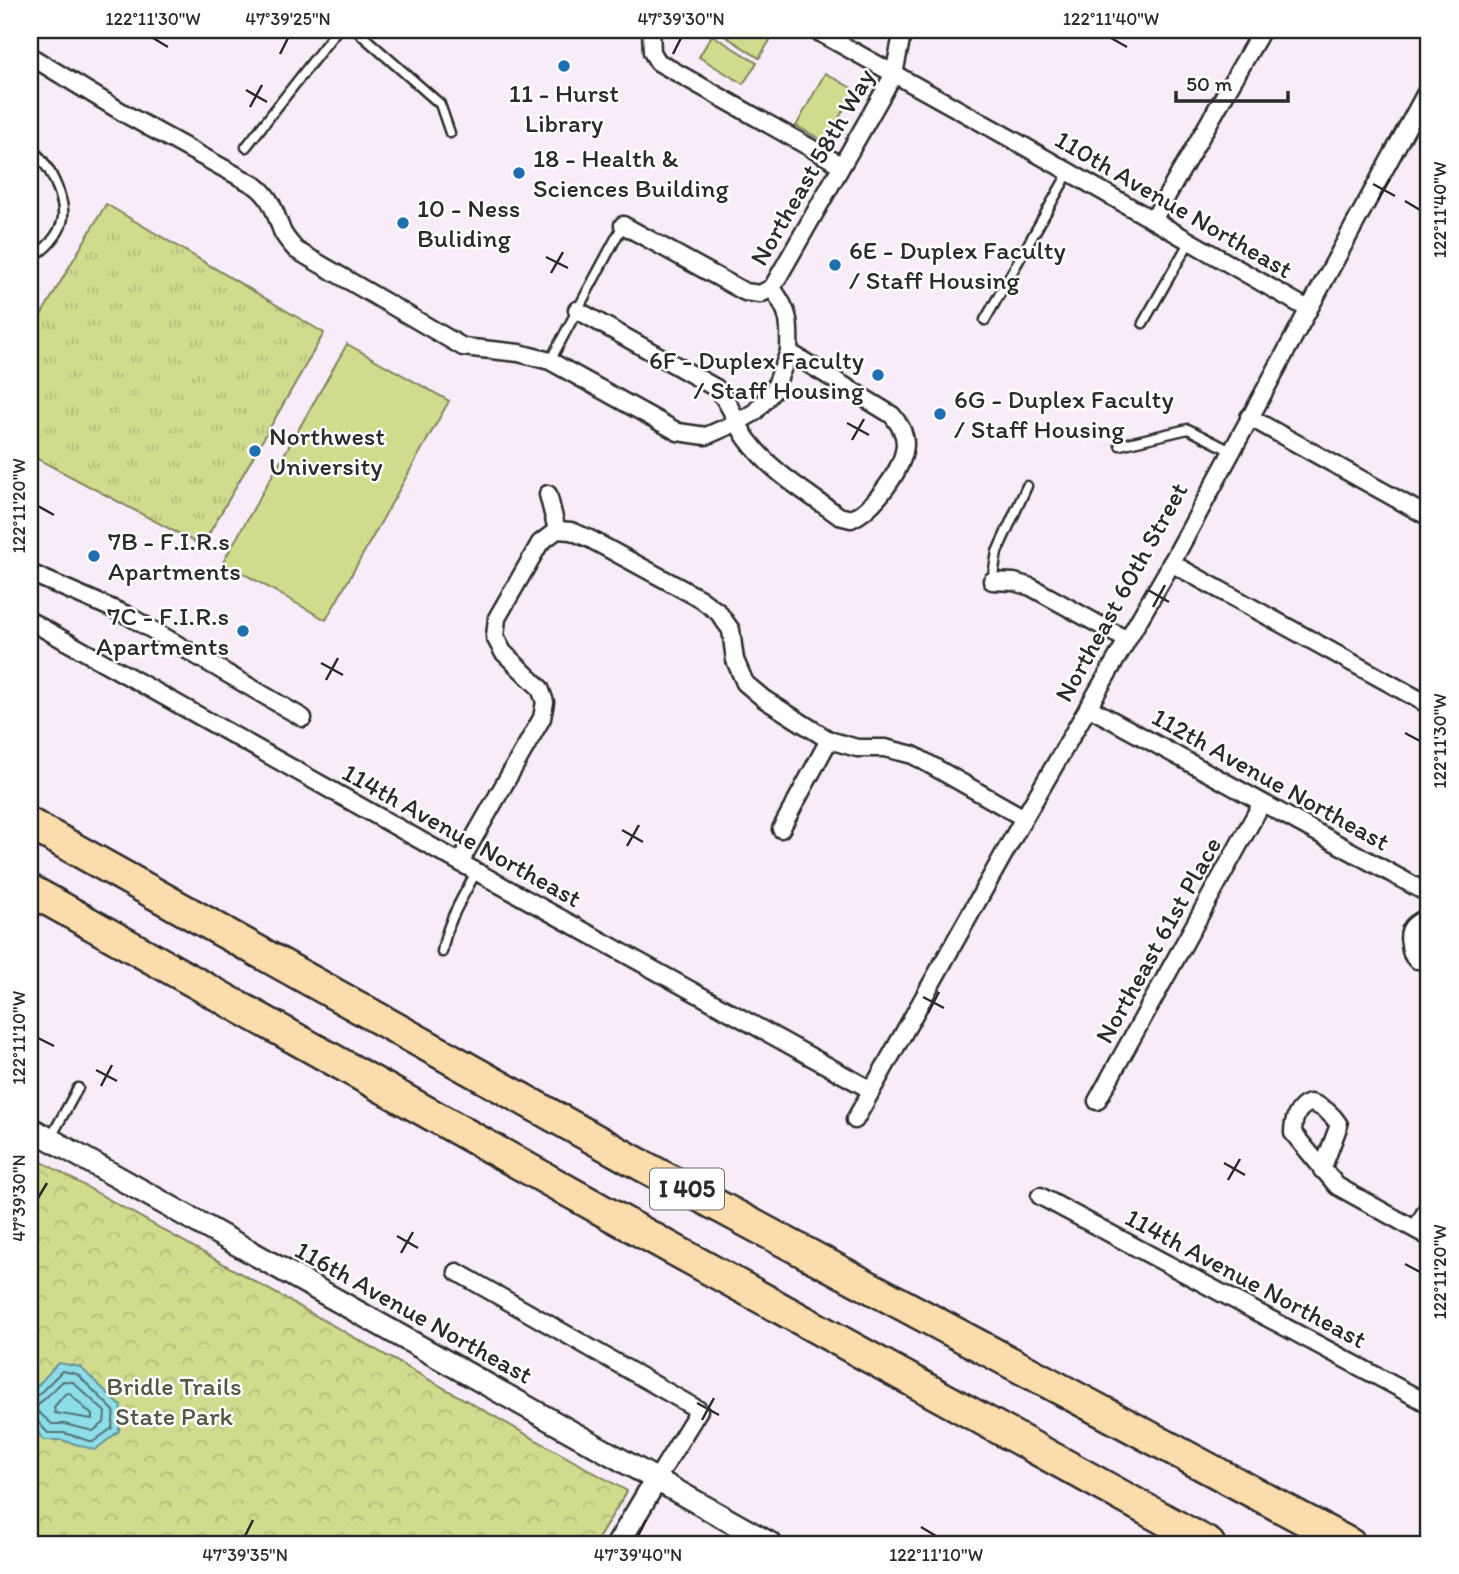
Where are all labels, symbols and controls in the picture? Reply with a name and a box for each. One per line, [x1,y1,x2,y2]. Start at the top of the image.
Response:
text: 122°11'30"W [105,8,201,30]
text: 47°39'25"N [245,8,331,30]
text: 47°39'30"N [637,8,725,30]
text: 122°11'40"W [1063,8,1159,30]
marker: 11 - Hurst Library [556,58,572,74]
scale bar [1176,60,1288,104]
street label: Northeast 58th Way [743,63,881,271]
text: 50 m [1186,71,1233,96]
place label: 11 - Hurst Library [509,77,619,139]
street label: 110th Avenue Northeast [1050,123,1299,285]
place label: 18 - Health & Sciences Building [533,142,729,204]
text: 122°11'40"W [1429,162,1451,258]
marker: 18 - Health & Sciences Building [511,165,527,181]
place label: 10 - Ness Buliding [417,192,520,254]
marker: 10 - Ness Buliding [395,215,411,231]
place label: 6E - Duplex Faculty / Staff Housing [849,234,1066,296]
marker: 6E - Duplex Faculty / Staff Housing [827,257,843,273]
place label: 6F - Duplex Faculty / Staff Housing [649,344,865,406]
marker: 6F - Duplex Faculty / Staff Housing [870,367,886,383]
place label: 6G - Duplex Faculty / Staff Housing [954,383,1174,445]
marker: 6G - Duplex Faculty / Staff Housing [932,406,948,422]
place label: Northwest University [269,420,385,482]
marker: Northwest University [247,443,263,459]
text: 122°11'20"W [8,458,30,554]
street label: Northeast 60th Street [1047,476,1195,707]
place label: 7B - F.I.R.s Apartments [108,525,241,587]
marker: 7B - F.I.R.s Apartments [86,548,102,564]
place label: 7C - F.I.R.s Apartments [96,600,229,662]
marker: 7C - F.I.R.s Apartments [235,623,251,639]
text: 122°11'30"W [1429,693,1451,789]
street label: 112th Avenue Northeast [1147,700,1396,858]
street label: 114th Avenue Northeast [337,756,587,914]
street label: Northeast 61st Place [1088,831,1228,1049]
text: 122°11'10"W [8,991,30,1085]
text: 47°39'30"N [8,1154,30,1242]
road number: I 405 [650,1168,724,1210]
street label: 114th Avenue Northeast [1120,1201,1372,1355]
text: 122°11'20"W [1429,1224,1451,1320]
street label: 116th Avenue Northeast [290,1233,539,1391]
park label: Bridle Trails State Park [106,1370,242,1432]
text: 47°39'35"N [202,1544,288,1566]
text: 47°39'40"N [594,1544,682,1566]
text: 122°11'10"W [889,1544,983,1566]

